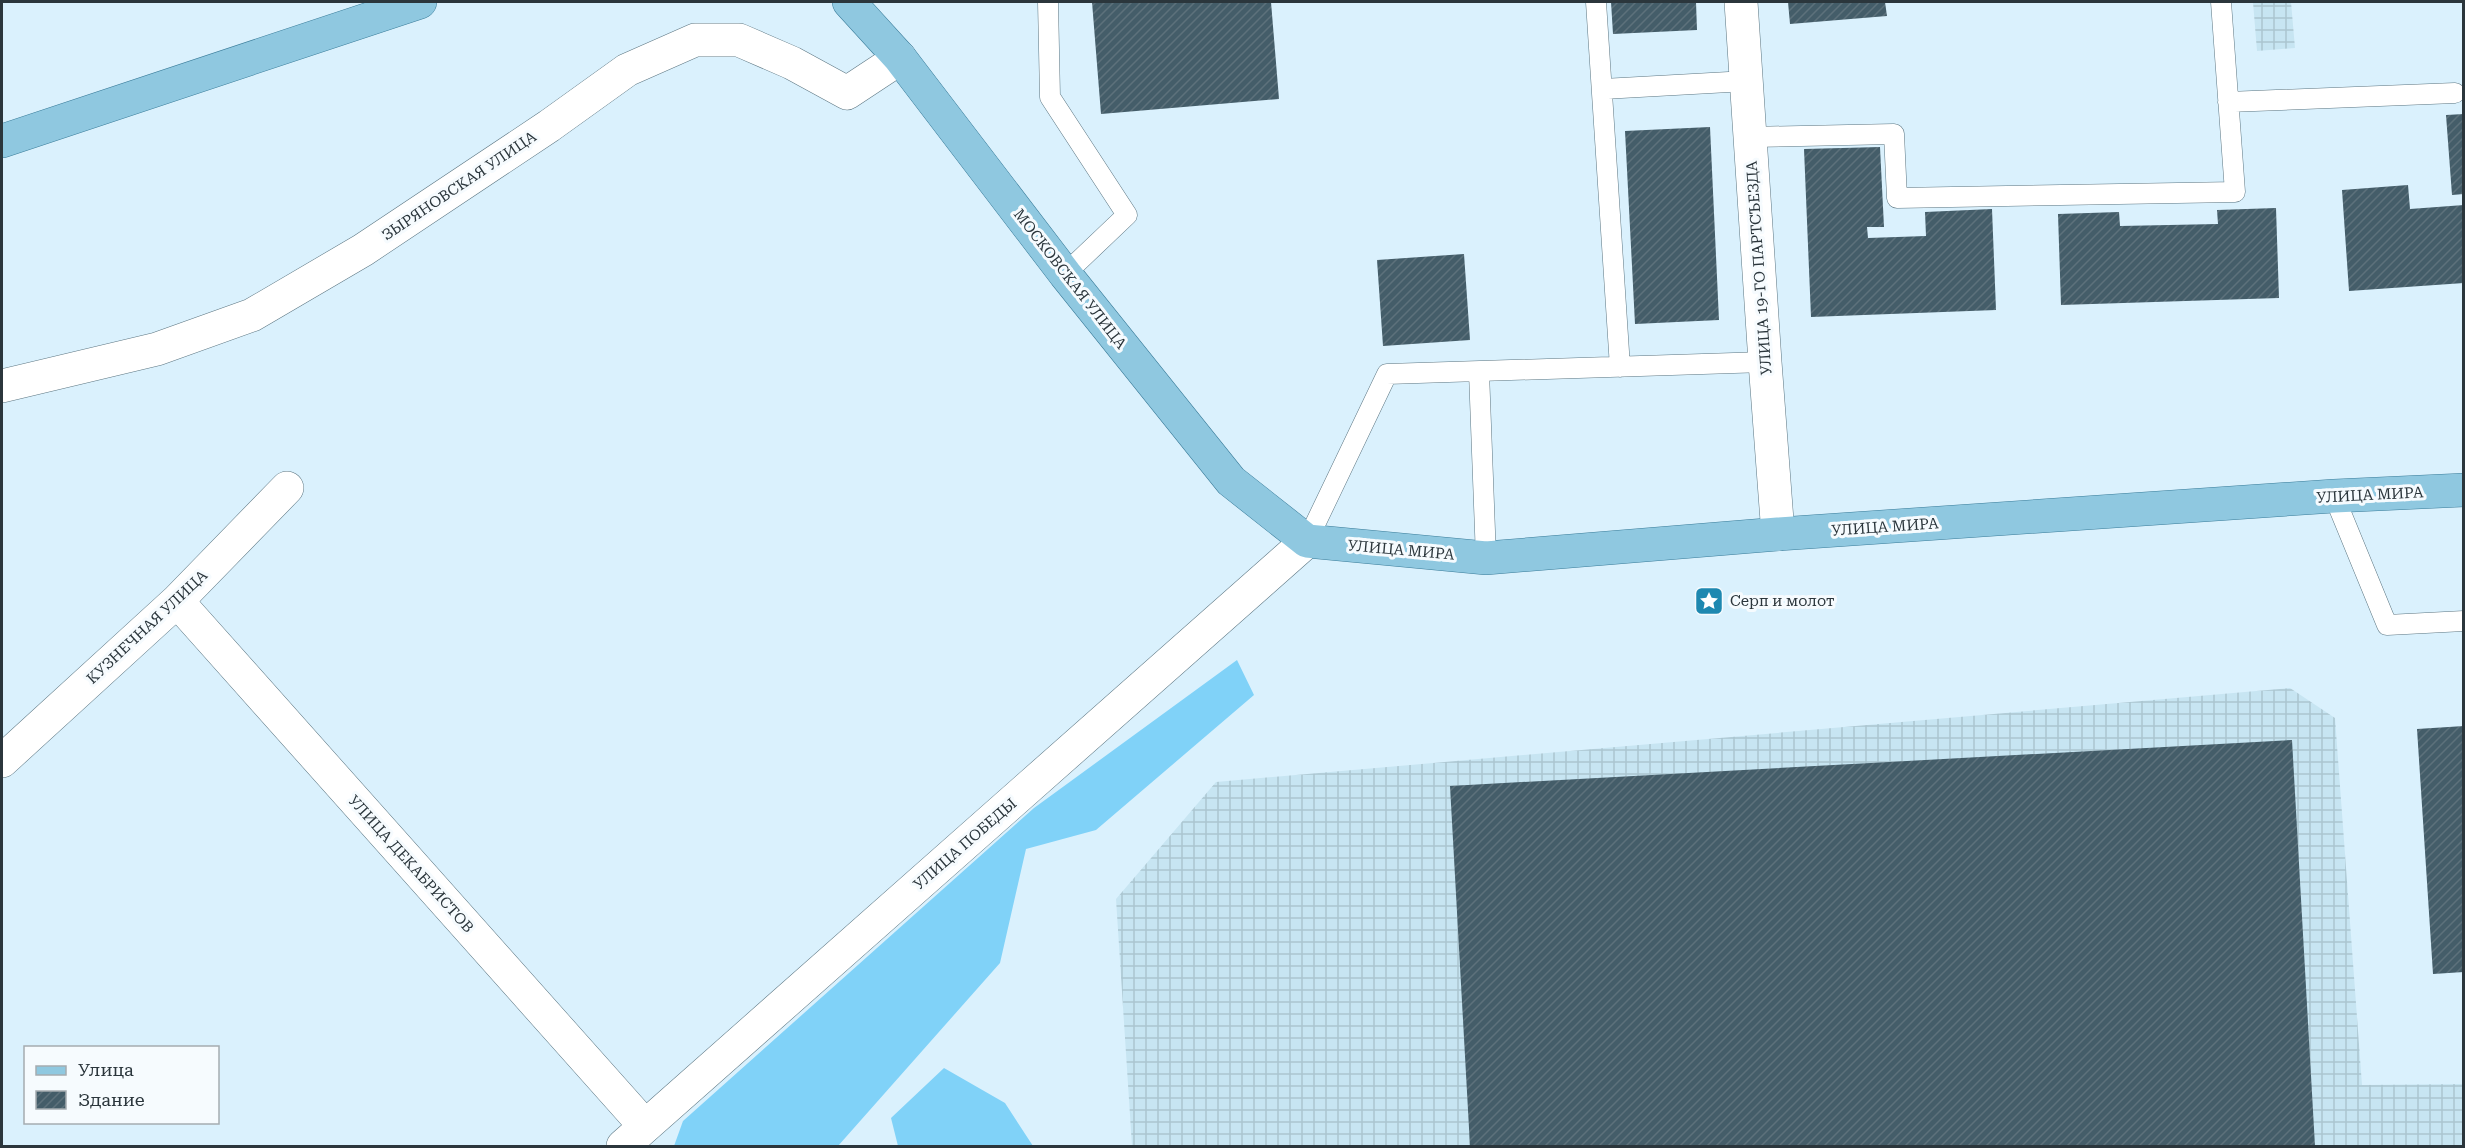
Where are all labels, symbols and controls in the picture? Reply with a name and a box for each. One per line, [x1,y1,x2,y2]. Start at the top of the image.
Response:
street label: ЗЫРЯНОВСКАЯ УЛИЦА [378,127,540,244]
street label: УЛИЦА 19-ГО ПАРТСЪЕЗДА [1742,160,1775,376]
street label: МОСКОВСКАЯ УЛИЦА [1010,205,1131,353]
street label: УЛИЦА МИРА [2316,483,2425,507]
street label: УЛИЦА МИРА [1831,514,1940,540]
street label: УЛИЦА МИРА [1347,536,1456,564]
street label: КУЗНЕЧНАЯ УЛИЦА [83,566,211,688]
place icon: Серп и молот [1693,585,1725,617]
place label: Серп и молот [1730,592,1835,610]
street label: УЛИЦА ДЕКАБРИСТОВ [345,792,477,936]
street label: УЛИЦА ПОБЕДЫ [910,794,1020,894]
legend [24,1046,219,1124]
text: Улица [78,1059,134,1080]
text: Здание [78,1089,145,1110]

